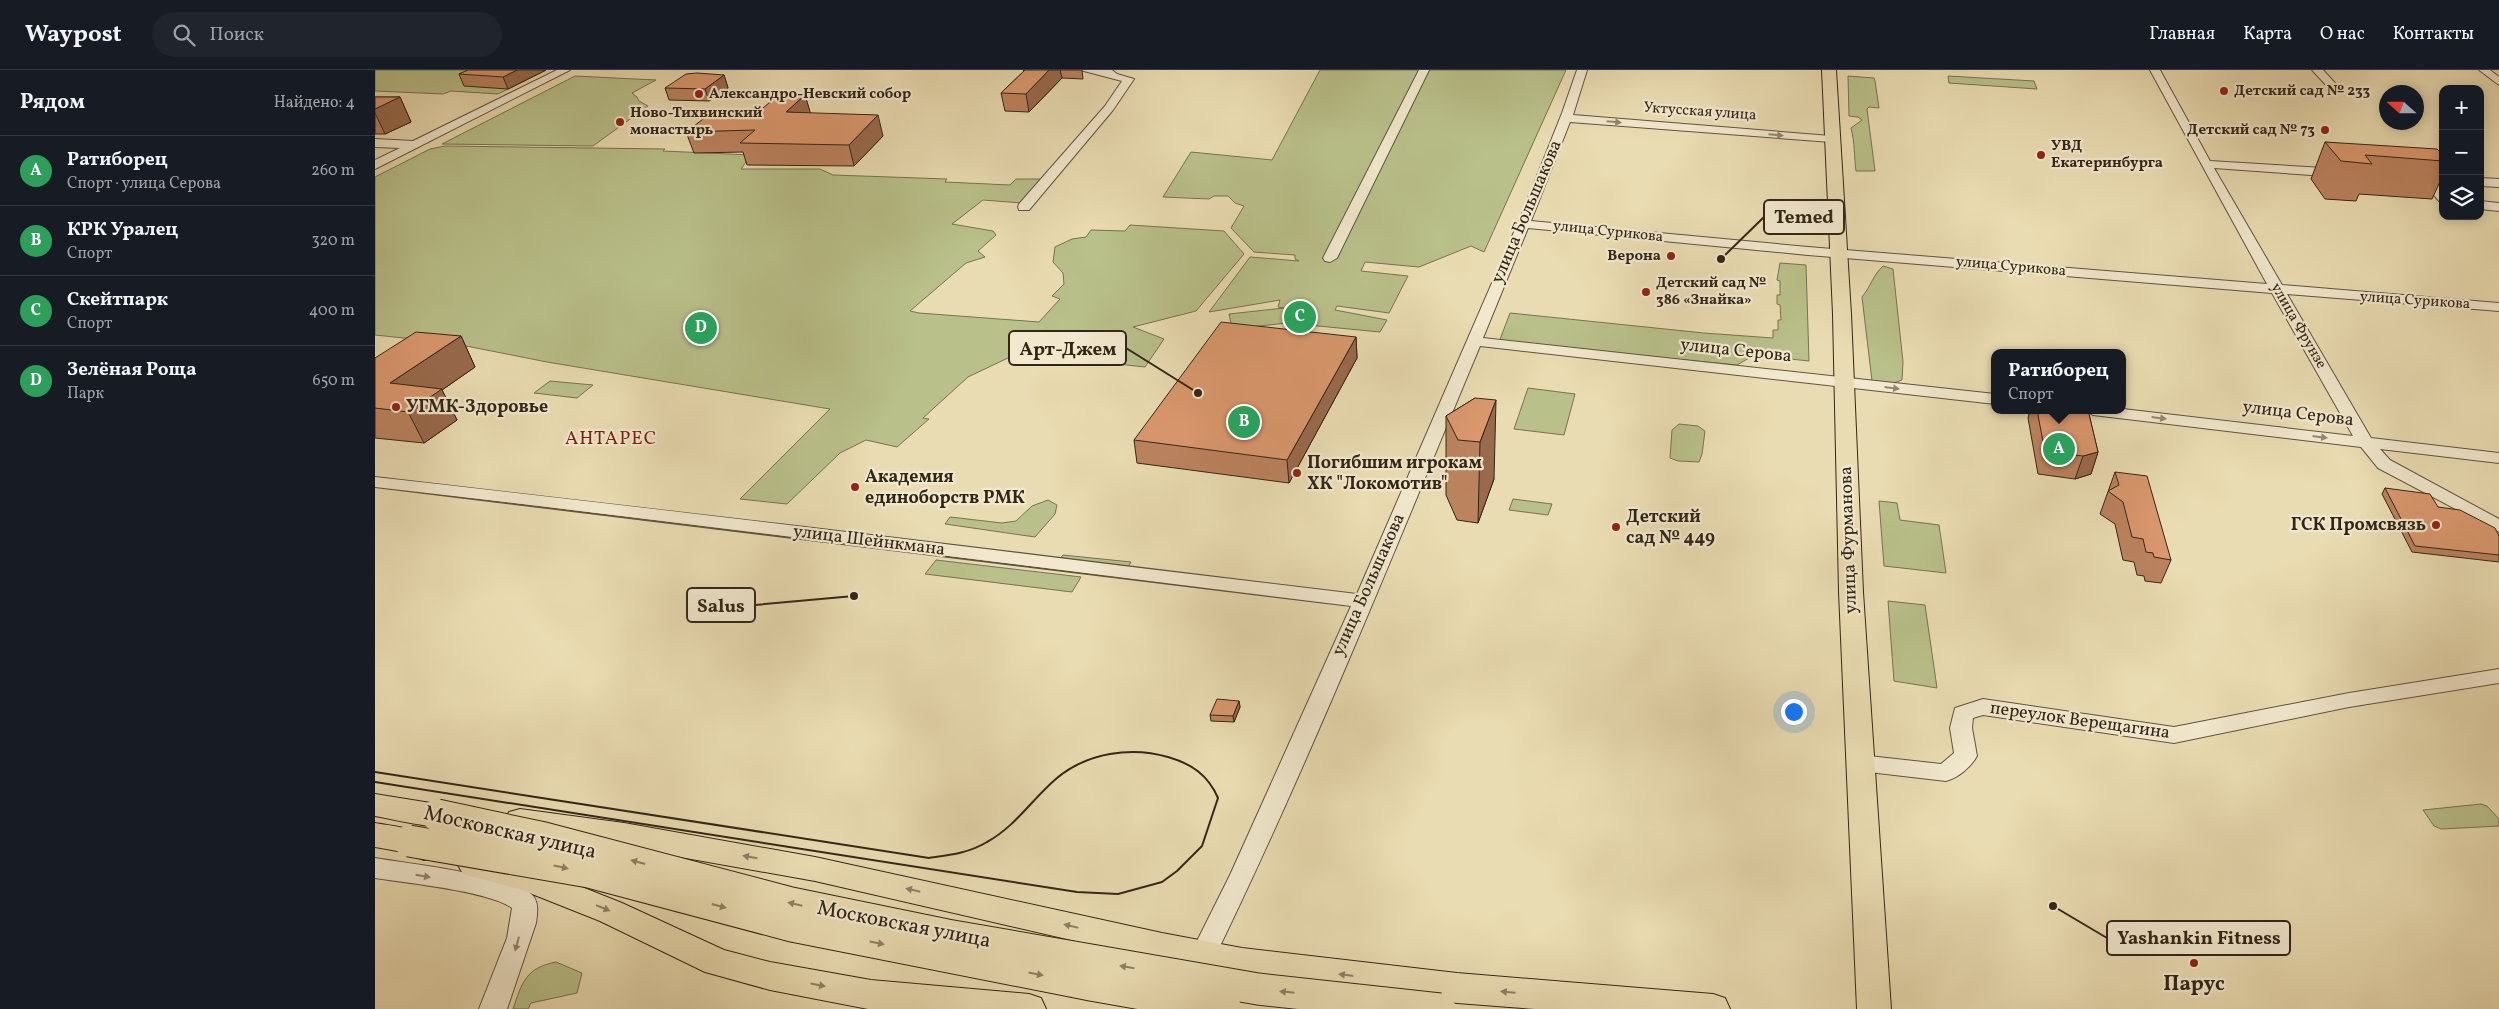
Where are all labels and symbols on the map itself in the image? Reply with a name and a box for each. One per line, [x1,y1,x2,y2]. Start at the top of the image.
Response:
place label: Детский сад № 233 [2234,81,2371,102]
place label: Александро-Невский собор [709,84,911,105]
marker: Детский сад № 233 [2218,85,2230,97]
north arrow [2379,85,2424,130]
marker: Александро-Невский собор [693,88,705,100]
street label: Уктусская улица [1643,98,1757,126]
place label: Ново-Тихвинский монастырь [630,103,763,141]
marker: Ново-Тихвинский монастырь [614,116,626,128]
one-way arrow [1607,118,1623,126]
place label: Детский сад № 73 [2187,120,2315,141]
marker: Детский сад № 73 [2319,124,2331,136]
one-way arrow [1769,131,1785,139]
street label: улица Большакова [1485,136,1569,288]
place label: УВД Екатеринбурга [2051,136,2163,174]
marker: УВД Екатеринбурга [2035,149,2047,161]
callout: Temed [1764,200,1844,234]
text: Temed [1774,205,1834,231]
street label: улица Сурикова [1552,216,1664,248]
place label: Верона [1607,246,1661,267]
marker: Верона [1665,250,1677,262]
street label: улица Сурикова [1955,252,2067,282]
place label: Детский сад № 386 «Знайка» [1656,273,1767,311]
street label: улица Фрунзе [2265,279,2331,373]
marker: Детский сад № 386 «Знайка» [1640,286,1652,298]
street label: улица Сурикова [2359,287,2471,315]
pin: C [1284,298,1316,336]
pin: D [685,309,717,347]
callout: Арт-Джем [1009,331,1126,365]
street label: улица Серова [1679,333,1793,369]
text: Арт-Джем [1019,337,1117,363]
one-way arrow [1884,384,1900,392]
place label: УГМК-Здоровье [406,395,548,420]
street label: улица Серова [2241,395,2355,433]
marker: УГМК-Здоровье [390,401,402,413]
pin: B [1228,403,1260,441]
one-way arrow [2151,414,2167,422]
district label: АНТАРЕС [565,426,657,452]
pin: A [2043,430,2075,468]
one-way arrow [2312,433,2328,441]
place label: Погибшим игрокам ХК "Локомотив" [1307,451,1482,497]
place label: Академия единоборств РМК [865,465,1025,511]
street label: улица Фурманова [1834,466,1864,614]
marker: Погибшим игрокам ХК "Локомотив" [1291,467,1303,479]
marker: Академия единоборств РМК [849,481,861,493]
place label: Детский сад № 449 [1626,505,1715,551]
street label: улица Большакова [1326,510,1412,660]
place label: ГСК Промсвязь [2291,513,2426,538]
street label: улица Шейнкмана [791,519,947,563]
marker: ГСК Промсвязь [2430,519,2442,531]
marker: Детский сад № 449 [1610,521,1622,533]
callout: Salus [687,588,755,622]
text: Salus [697,594,745,620]
street label: переулок Верещагина [1988,696,2172,746]
your location [1781,699,1807,725]
street label: Московская улица [421,799,599,867]
one-way arrow [741,853,757,861]
one-way arrow [630,858,645,866]
one-way arrow [553,863,569,871]
one-way arrow [415,873,431,881]
one-way arrow [905,886,920,894]
street label: Московская улица [815,894,993,956]
one-way arrow [787,900,803,908]
one-way arrow [711,903,726,911]
one-way arrow [596,905,611,913]
callout: Yashankin Fitness [2107,921,2290,955]
one-way arrow [1064,922,1079,930]
text: Yashankin Fitness [2117,926,2281,952]
one-way arrow [513,936,521,951]
one-way arrow [869,939,884,947]
marker: Парус [2188,957,2200,969]
one-way arrow [1118,963,1134,971]
place label: Парус [2163,970,2225,999]
one-way arrow [1029,971,1045,979]
one-way arrow [1338,971,1354,979]
one-way arrow [810,982,826,990]
one-way arrow [1279,988,1295,996]
one-way arrow [1500,988,1516,996]

